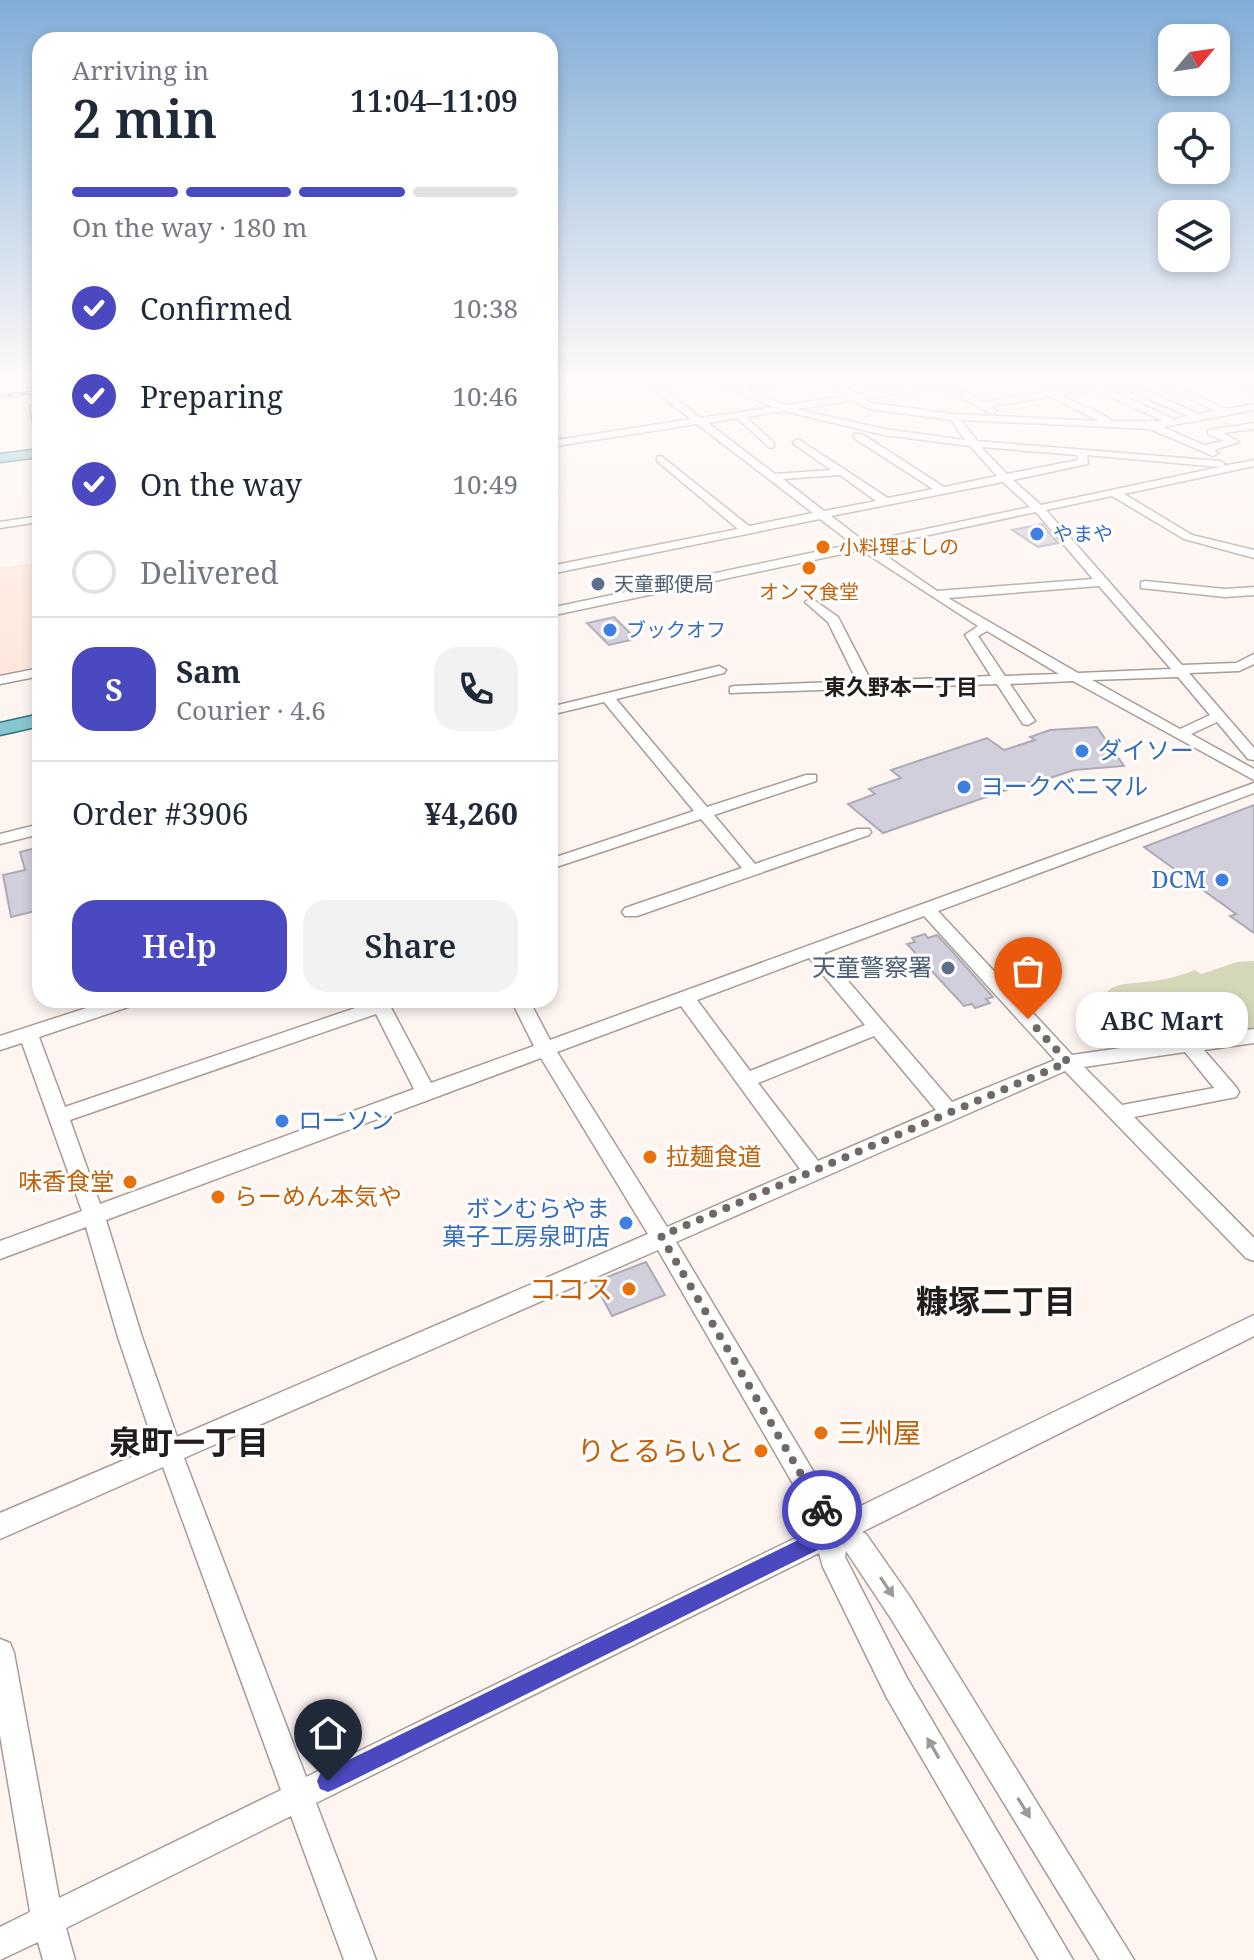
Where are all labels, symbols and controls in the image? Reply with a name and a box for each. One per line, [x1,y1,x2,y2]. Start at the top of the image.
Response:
north arrow [1158,24,1230,96]
map controls [1158,24,1230,272]
text: Arriving in [72,52,209,88]
text: 11:04–11:09 [350,80,518,121]
text: 2 min [72,82,217,153]
button: locate [1158,112,1230,184]
button: layers [1158,200,1230,272]
text: On the way · 180 m [72,209,307,245]
icon: check [72,286,116,330]
text: Confirmed [140,288,292,329]
text: 10:38 [452,290,518,326]
icon: check [72,374,116,418]
text: Preparing [140,376,283,417]
text: 10:46 [452,378,518,414]
icon: check [72,462,116,506]
text: On the way [140,464,302,505]
text: 10:49 [452,466,518,502]
place label: やまや [1053,520,1113,547]
marker: やまや [1028,525,1046,543]
place label: 小料理よしの [839,533,959,560]
marker: 小料理よしの [814,538,832,556]
text: Delivered [140,552,279,593]
marker: オンマ食堂 [800,559,818,577]
place label: 天童郵便局 [614,570,714,597]
marker: 天童郵便局 [589,575,607,593]
place label: オンマ食堂 [759,578,859,605]
place label: ブックオフ [626,616,726,643]
marker: ブックオフ [601,621,619,639]
button: phone [434,647,518,731]
text: Sam [176,651,241,692]
text: S [105,669,123,710]
district label: 東久野本一丁目 [824,671,978,701]
text: Courier · 4.6 [176,692,326,728]
place label: ダイソー [1098,733,1194,766]
marker: ダイソー [1073,742,1091,760]
place label: ヨークベニマル [980,769,1148,802]
marker: ヨークベニマル [955,778,973,796]
text: Order #3906 [72,793,249,834]
text: ¥4,260 [424,793,518,834]
place label: DCM [1151,862,1206,895]
marker: DCM [1213,871,1231,889]
button: Help [72,900,287,992]
button: Share [303,900,518,992]
pin [994,937,1062,1019]
icon: bag [1006,949,1050,993]
place label: 天童警察署 [812,950,932,983]
marker: 天童警察署 [939,959,957,977]
callout: ABC Mart [1076,991,1248,1047]
text: ABC Mart [1101,1002,1223,1038]
place label: ローソン [298,1103,394,1136]
marker: ローソン [273,1112,291,1130]
place label: 拉麺食道 [666,1139,762,1172]
marker: 拉麺食道 [641,1148,659,1166]
place label: 味香食堂 [18,1164,114,1197]
marker: 味香食堂 [121,1173,139,1191]
place label: らーめん本気や [234,1179,402,1212]
marker: らーめん本気や [209,1188,227,1206]
place label: ボンむらやま 菓子工房泉町店 [442,1191,610,1252]
marker: ボンむらやま 菓子工房泉町店 [617,1214,635,1232]
place label: ココス [529,1269,613,1307]
district label: 糠塚二丁目 [916,1279,1076,1322]
marker: ココス [620,1280,638,1298]
place label: 三州屋 [837,1413,921,1451]
district label: 泉町一丁目 [109,1420,269,1463]
marker: 三州屋 [812,1424,830,1442]
place label: りとるらいと [577,1431,745,1469]
marker: りとるらいと [752,1442,770,1460]
courier [782,1470,862,1550]
icon: bike [800,1488,844,1532]
one-way arrow [879,1577,894,1598]
pin [294,1699,362,1781]
icon: home [306,1711,350,1755]
one-way arrow [926,1737,940,1759]
one-way arrow [1016,1797,1030,1819]

